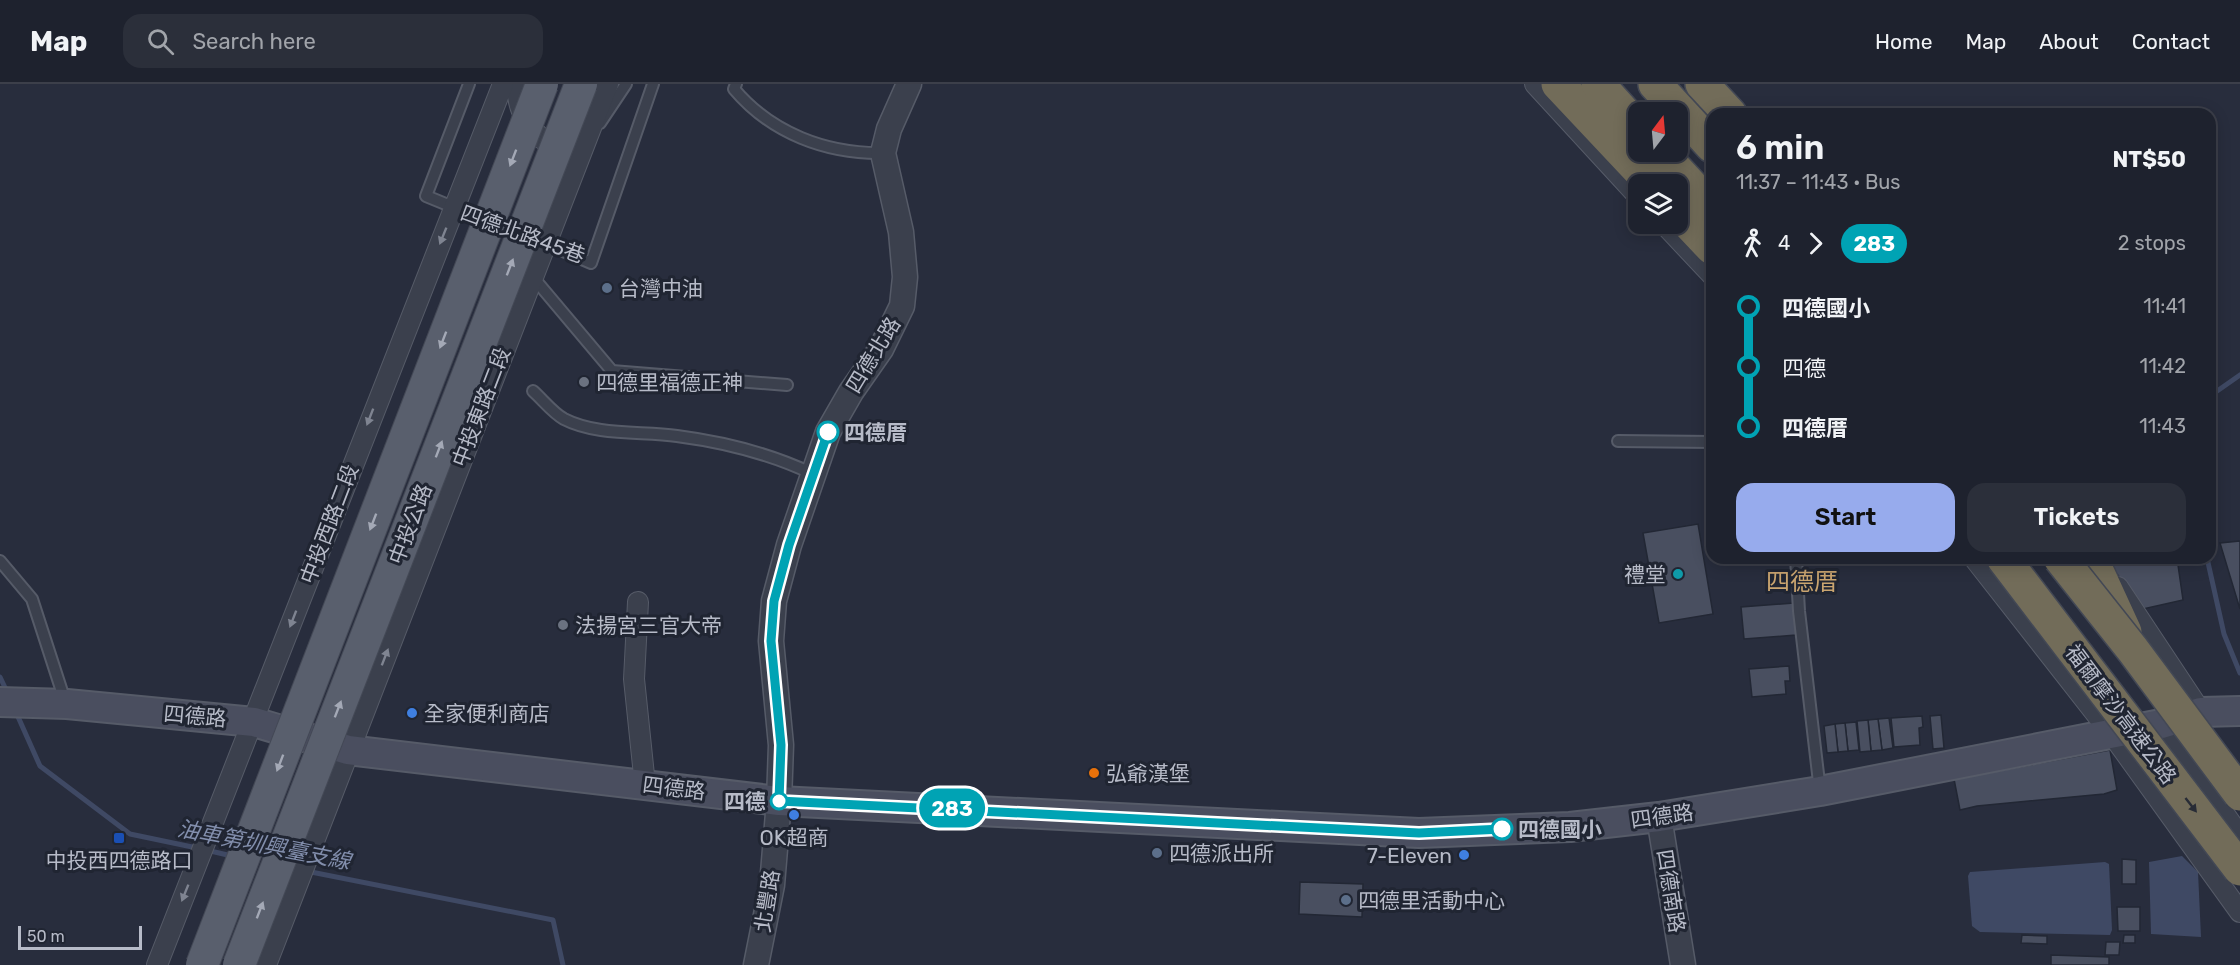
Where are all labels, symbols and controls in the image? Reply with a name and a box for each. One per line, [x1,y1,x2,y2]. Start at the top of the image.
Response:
search box [123,14,543,68]
text: Map [30,25,87,58]
icon: search [144,25,177,58]
text: Search here [192,28,316,55]
text: Home [1875,29,1932,54]
text: Map [1965,29,2006,54]
text: About [2039,29,2099,54]
text: Contact [2132,29,2210,54]
north arrow [1628,102,1688,162]
map controls [1628,102,1688,234]
text: 6 min [1736,128,1824,167]
text: NT$50 [2112,146,2186,173]
one-way arrow [508,149,518,167]
text: 11:37 – 11:43 · Bus [1736,170,1900,194]
button: layers [1628,174,1688,234]
street label: 四德北路45巷 [457,200,589,268]
one-way arrow [438,227,447,245]
icon: walk [1736,227,1769,260]
icon: forward [1799,227,1832,260]
text: 4 [1778,231,1790,255]
text: 283 [1853,231,1895,256]
text: 2 stops [2118,231,2186,255]
one-way arrow [506,258,515,276]
place label: 台灣中油 [619,276,703,301]
marker: 台灣中油 [600,281,614,295]
text: 11:41 [2143,294,2186,318]
text: 四德國小 [1782,295,1870,322]
street label: 四德北路 [841,313,905,397]
one-way arrow [438,331,447,349]
street label: 中投東路二段 [447,344,515,470]
text: 11:42 [2140,354,2186,378]
text: 四德 [1782,355,1826,382]
place label: 四德里福德正神 [596,370,743,395]
marker: 四德里福德正神 [577,375,591,389]
one-way arrow [365,408,375,426]
text: 11:43 [2139,414,2186,438]
text: 四德厝 [1782,415,1848,442]
place label: 四德厝 [844,420,907,445]
marker: 四德厝 [817,421,839,443]
one-way arrow [435,440,445,458]
street label: 中投西路二段 [295,461,363,587]
street label: 中投公路 [383,480,437,568]
button: Start [1736,483,1955,552]
button: Tickets [1967,483,2186,552]
one-way arrow [368,513,377,531]
place label: 禮堂 [1624,562,1666,587]
marker: 禮堂 [1671,567,1685,581]
district label: 四德厝 [1766,568,1838,596]
one-way arrow [288,610,297,628]
place label: 法揚宮三官大帝 [575,613,722,638]
marker: 法揚宮三官大帝 [556,618,570,632]
street label: 福爾摩沙高速公路 [2060,639,2182,789]
one-way arrow [380,647,390,665]
one-way arrow [334,700,344,718]
street label: 四德路 [163,701,227,731]
place label: 全家便利商店 [424,701,550,726]
marker: 全家便利商店 [405,706,419,720]
one-way arrow [275,754,284,772]
place label: 弘爺漢堡 [1106,761,1190,786]
marker: 弘爺漢堡 [1087,766,1101,780]
street label: 四德路 [641,772,707,804]
line badge: 283 [918,788,986,828]
place label: 四德 [724,789,766,814]
marker: 四德 [770,792,788,810]
text: 283 [931,796,973,821]
one-way arrow [2185,798,2197,813]
street label: 四德路 [1629,799,1695,833]
marker: OK超商 [787,808,801,822]
water label: 油車第圳興臺支線 [175,815,356,876]
place label: 四德國小 [1518,817,1602,842]
marker: 四德國小 [1491,818,1513,840]
place label: OK超商 [760,825,828,850]
marker: 中投西四德路口 [112,831,126,845]
place label: 四德派出所 [1169,841,1274,866]
place label: 7-Eleven [1367,843,1452,868]
marker: 四德派出所 [1150,846,1164,860]
place label: 中投西四德路口 [46,848,193,873]
marker: 7-Eleven [1457,848,1471,862]
street label: 四德南路 [1652,848,1690,934]
street label: 北豐路 [750,868,784,934]
one-way arrow [180,884,190,902]
place label: 四德里活動中心 [1358,888,1505,913]
marker: 四德里活動中心 [1339,893,1353,907]
one-way arrow [256,901,266,919]
scale bar [18,923,142,950]
text: 50 m [27,927,65,946]

